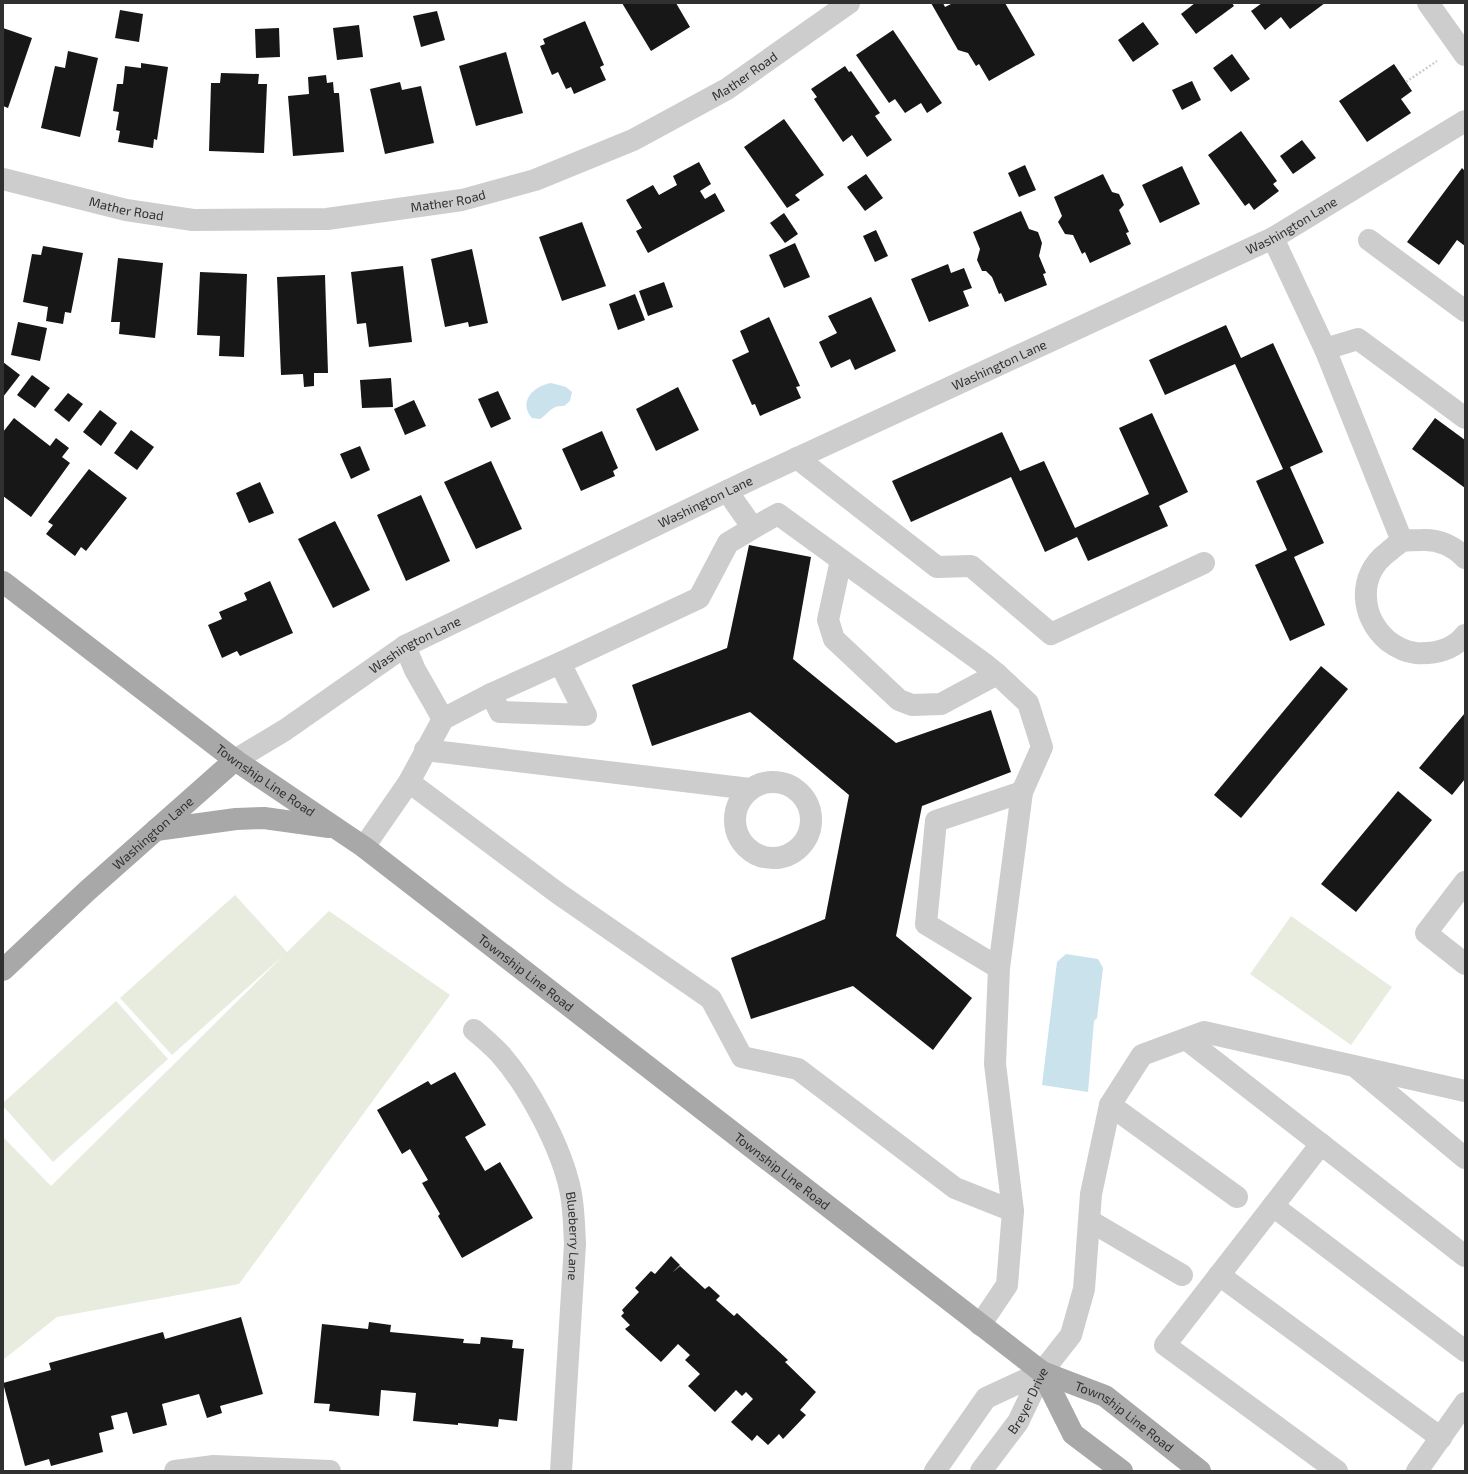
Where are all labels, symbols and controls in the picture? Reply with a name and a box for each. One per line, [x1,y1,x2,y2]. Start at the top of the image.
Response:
street label: Mather Road [709,48,780,104]
street label: Mather Road [410,186,487,215]
street label: Mather Road [87,193,165,224]
street label: Washington Lane [1243,193,1340,258]
street label: Washington Lane [949,336,1049,394]
street label: Washington Lane [655,472,755,531]
street label: Washington Lane [366,613,463,677]
street label: Township Line Road [213,740,318,820]
street label: Washington Lane [109,793,196,873]
street label: Township Line Road [475,930,577,1015]
street label: Township Line Road [731,1129,833,1213]
street label: Blueberry Lane [563,1190,583,1281]
street label: Breyer Drive [1004,1364,1051,1437]
street label: Township Line Road [1073,1377,1177,1455]

